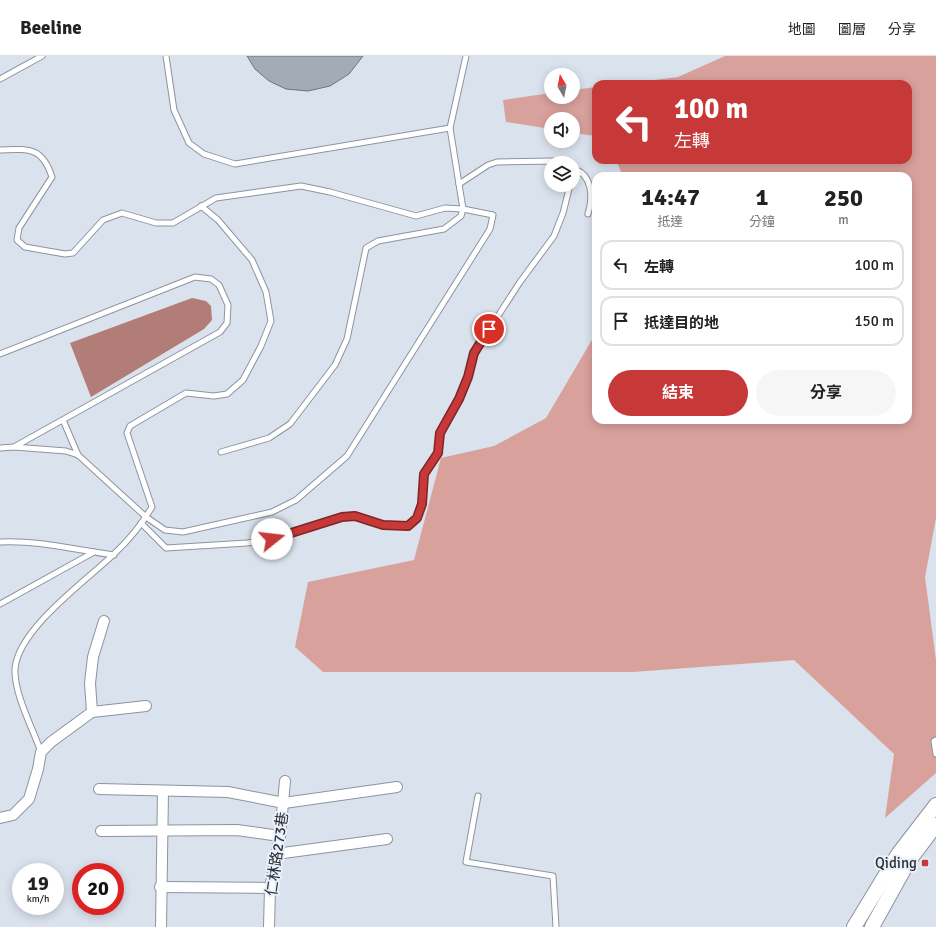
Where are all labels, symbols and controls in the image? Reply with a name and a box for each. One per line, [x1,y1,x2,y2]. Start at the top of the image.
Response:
text: Beeline [20,16,82,40]
text: 地圖 [788,21,816,38]
text: 圖層 [838,21,866,38]
text: 分享 [888,21,916,38]
north arrow [544,68,580,104]
map controls [544,68,580,192]
text: 100 m [674,92,748,126]
icon: left [608,96,660,148]
button: sound [544,112,580,148]
text: 左轉 [674,130,710,152]
button: layers [544,156,580,192]
text: 14:47 [641,182,700,212]
text: 1 [756,182,768,212]
text: 250 [824,183,863,213]
text: m [838,212,849,228]
text: 抵達 [657,214,684,230]
text: 分鐘 [749,214,775,230]
icon: left [610,254,632,276]
text: 100 m [854,256,894,274]
text: 左轉 [644,258,674,276]
icon: arrive [610,310,632,332]
pin [472,312,506,346]
text: 150 m [854,312,894,330]
text: 抵達目的地 [644,314,719,332]
icon: arrive [478,318,500,340]
button: 結束 [608,370,748,416]
button: 分享 [756,370,896,416]
position arrow [251,518,293,560]
street label: 仁林路273巷 [262,811,292,897]
place label: Qiding [875,854,917,872]
marker: Qiding [920,858,930,868]
speed limit sign: 20 [72,863,124,915]
text: 19 [27,871,49,896]
text: km/h [27,893,49,905]

